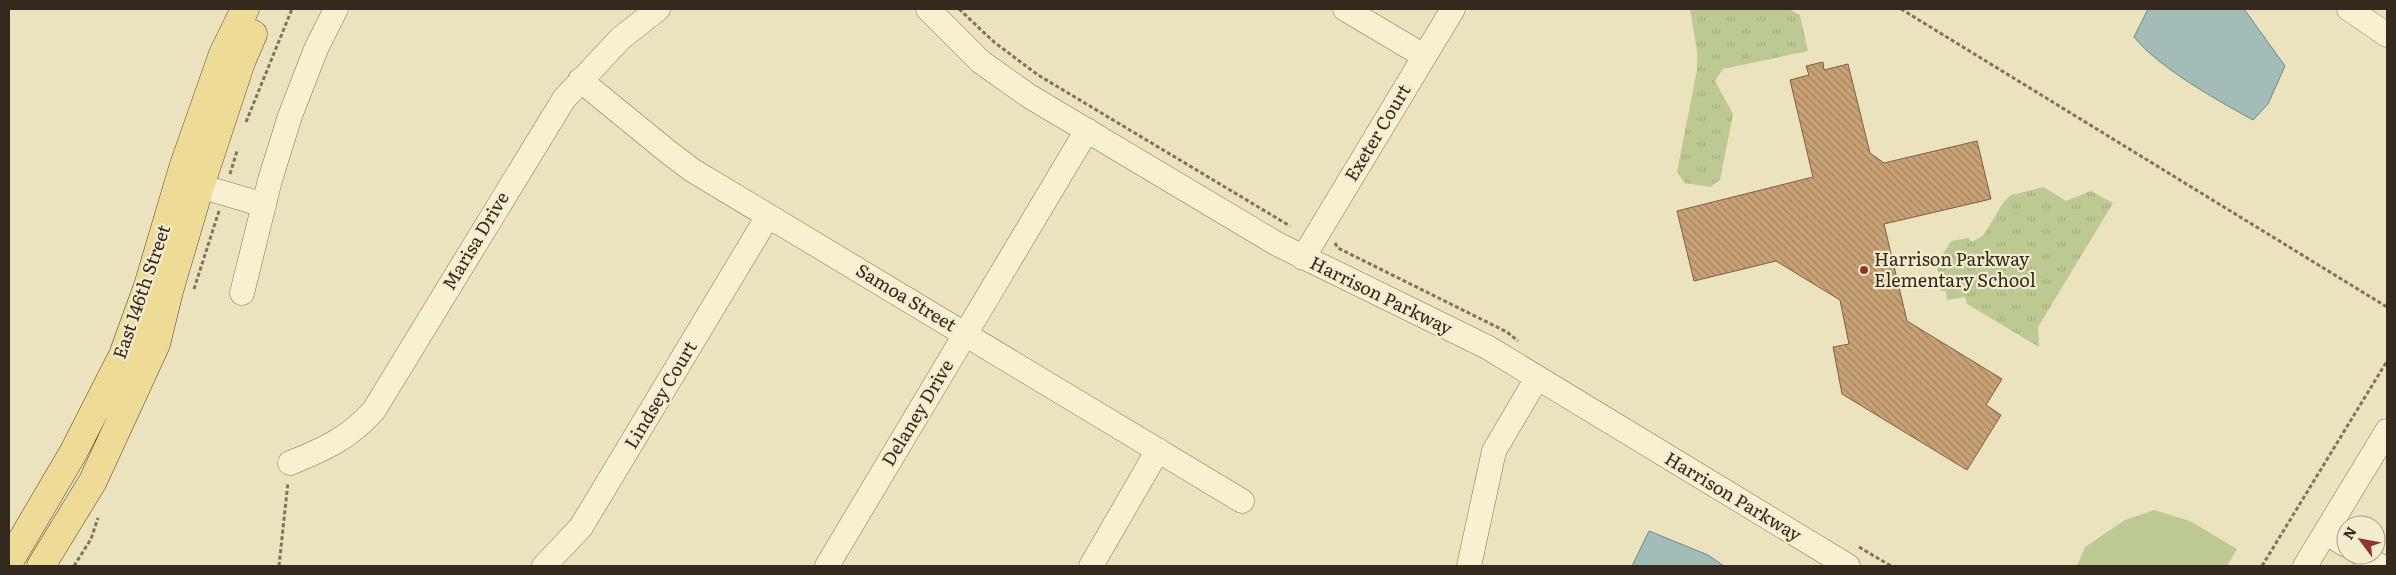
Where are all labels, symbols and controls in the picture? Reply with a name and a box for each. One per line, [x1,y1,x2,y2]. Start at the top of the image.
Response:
street label: Exeter Court [1337,78,1417,186]
street label: Marisa Drive [435,186,515,295]
street label: East 146th Street [105,220,176,362]
place label: Harrison Parkway Elementary School [1874,245,2036,293]
street label: Harrison Parkway [1306,248,1458,341]
street label: Samoa Street [851,256,963,338]
marker: Harrison Parkway Elementary School [1858,264,1870,276]
street label: Lindsey Court [617,334,703,453]
street label: Delaney Drive [874,354,959,471]
street label: Harrison Parkway [1660,444,1808,548]
north arrow [2336,515,2386,565]
text: N [2338,522,2361,543]

